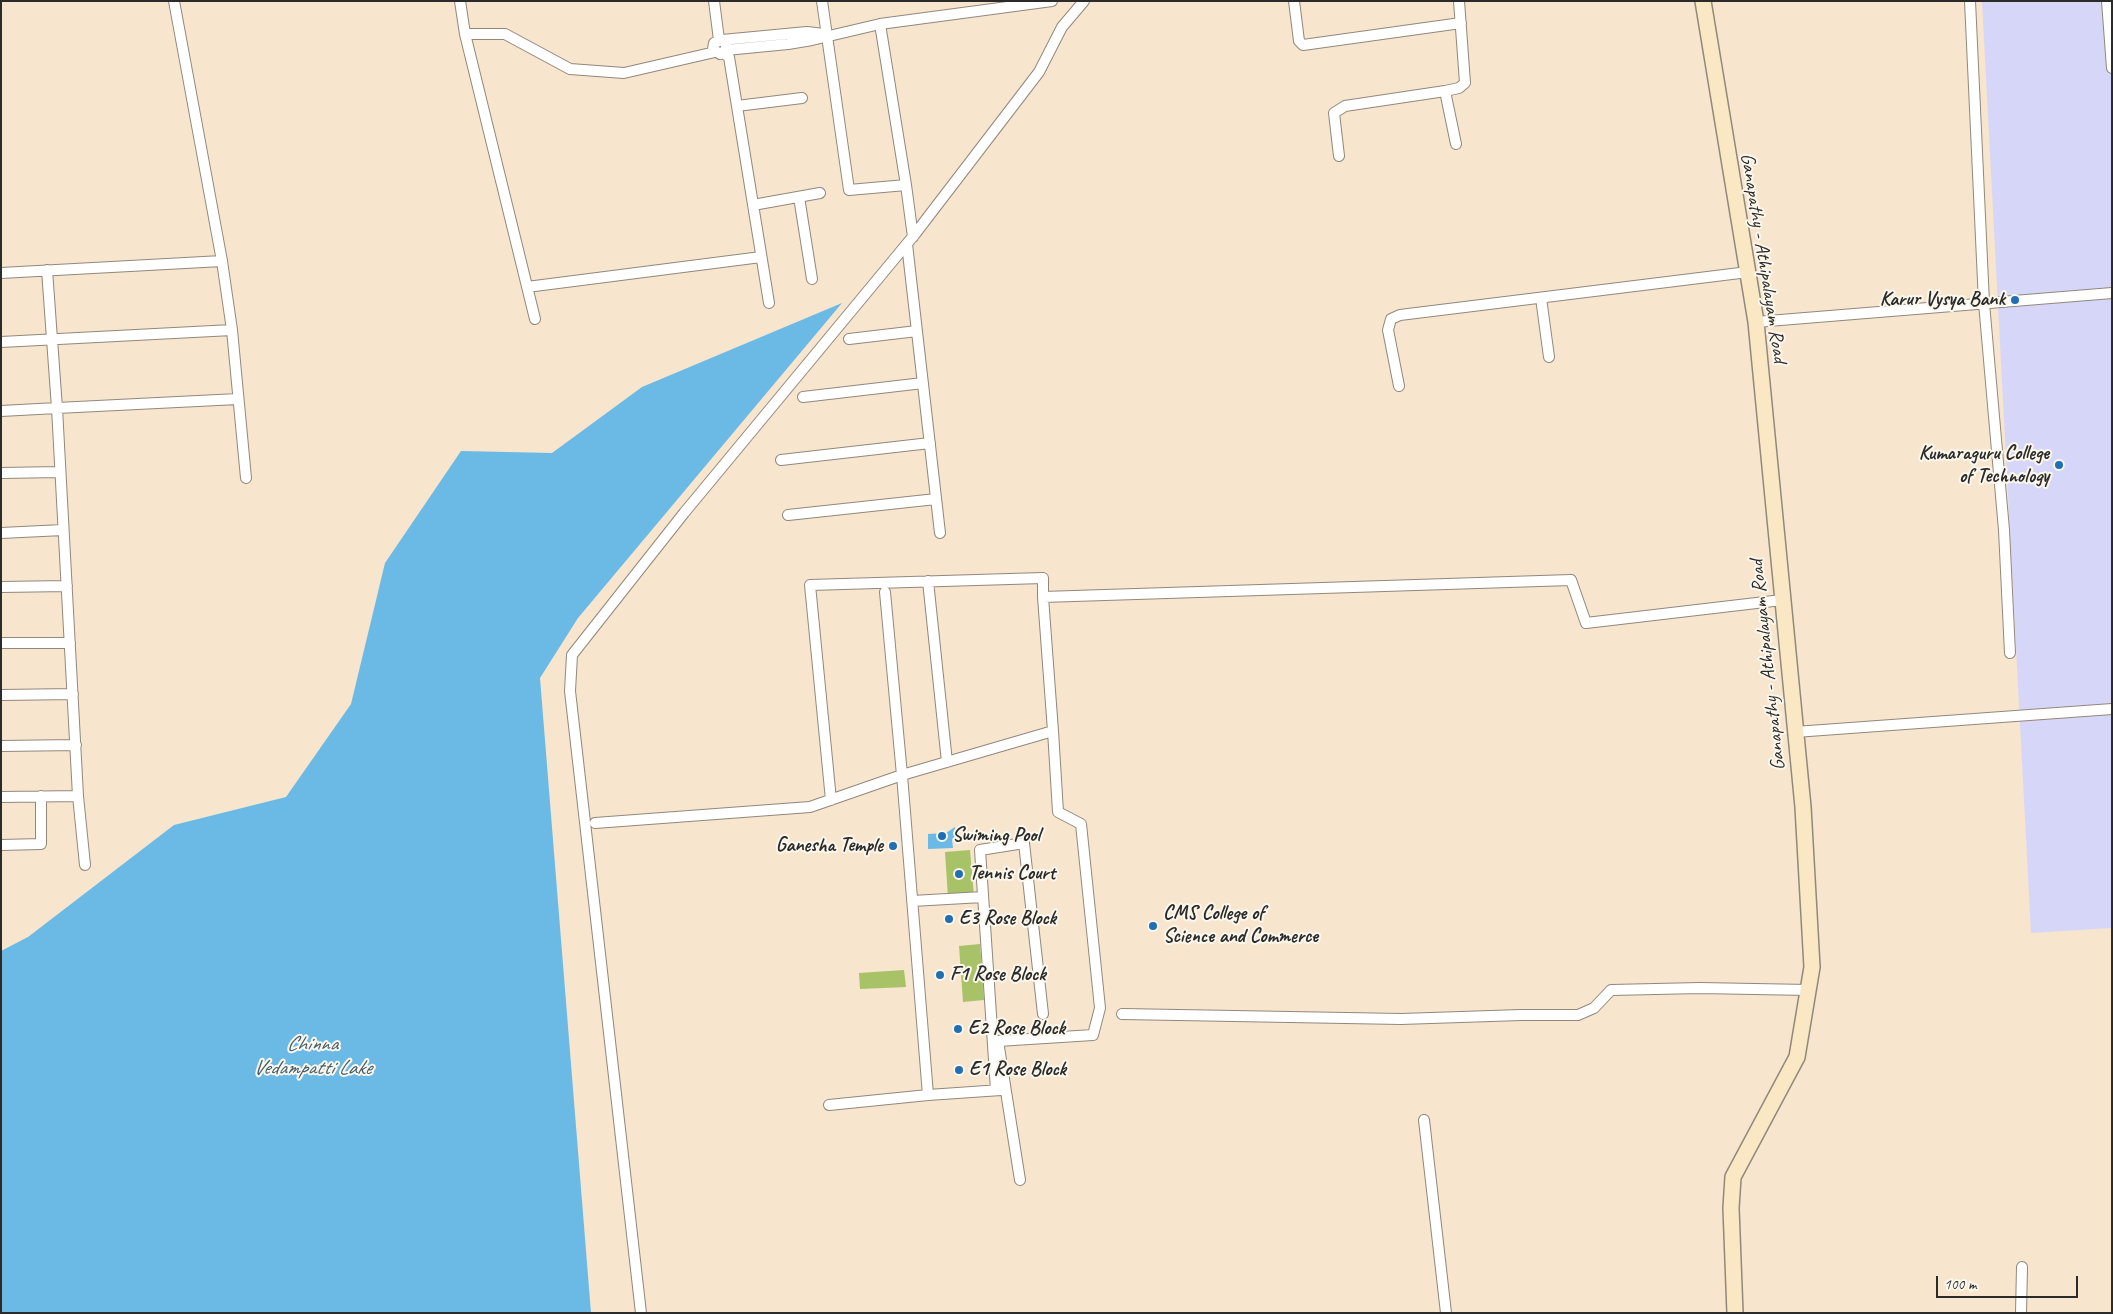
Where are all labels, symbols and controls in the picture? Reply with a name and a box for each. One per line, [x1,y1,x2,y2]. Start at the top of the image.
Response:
street label: Ganapathy - Athipalayam Road [1735,151,1791,365]
place label: Karur Vysya Bank [1880,288,2005,312]
marker: Karur Vysya Bank [2009,294,2021,306]
place label: Kumaraguru College of Technology [1919,442,2049,489]
marker: Kumaraguru College of Technology [2053,459,2065,471]
street label: Ganapathy - Athipalayam Road [1745,558,1791,772]
place label: Swiming Pool [952,824,1040,848]
marker: Swiming Pool [936,830,948,842]
place label: Ganesha Temple [776,834,883,858]
marker: Ganesha Temple [887,840,899,852]
place label: Tennis Court [969,862,1055,886]
marker: Tennis Court [953,868,965,880]
place label: CMS College of Science and Commerce [1163,902,1318,949]
place label: E3 Rose Block [959,907,1056,931]
marker: E3 Rose Block [943,913,955,925]
marker: CMS College of Science and Commerce [1147,920,1159,932]
place label: F1 Rose Block [950,963,1046,987]
marker: F1 Rose Block [934,969,946,981]
place label: E2 Rose Block [968,1017,1065,1041]
marker: E2 Rose Block [952,1023,964,1035]
water label: Chinna Vedampatti Lake [253,1031,371,1081]
place label: E1 Rose Block [969,1058,1066,1082]
marker: E1 Rose Block [953,1064,965,1076]
scale bar [1938,1266,2080,1298]
text: 100 m [1944,1275,1976,1294]

